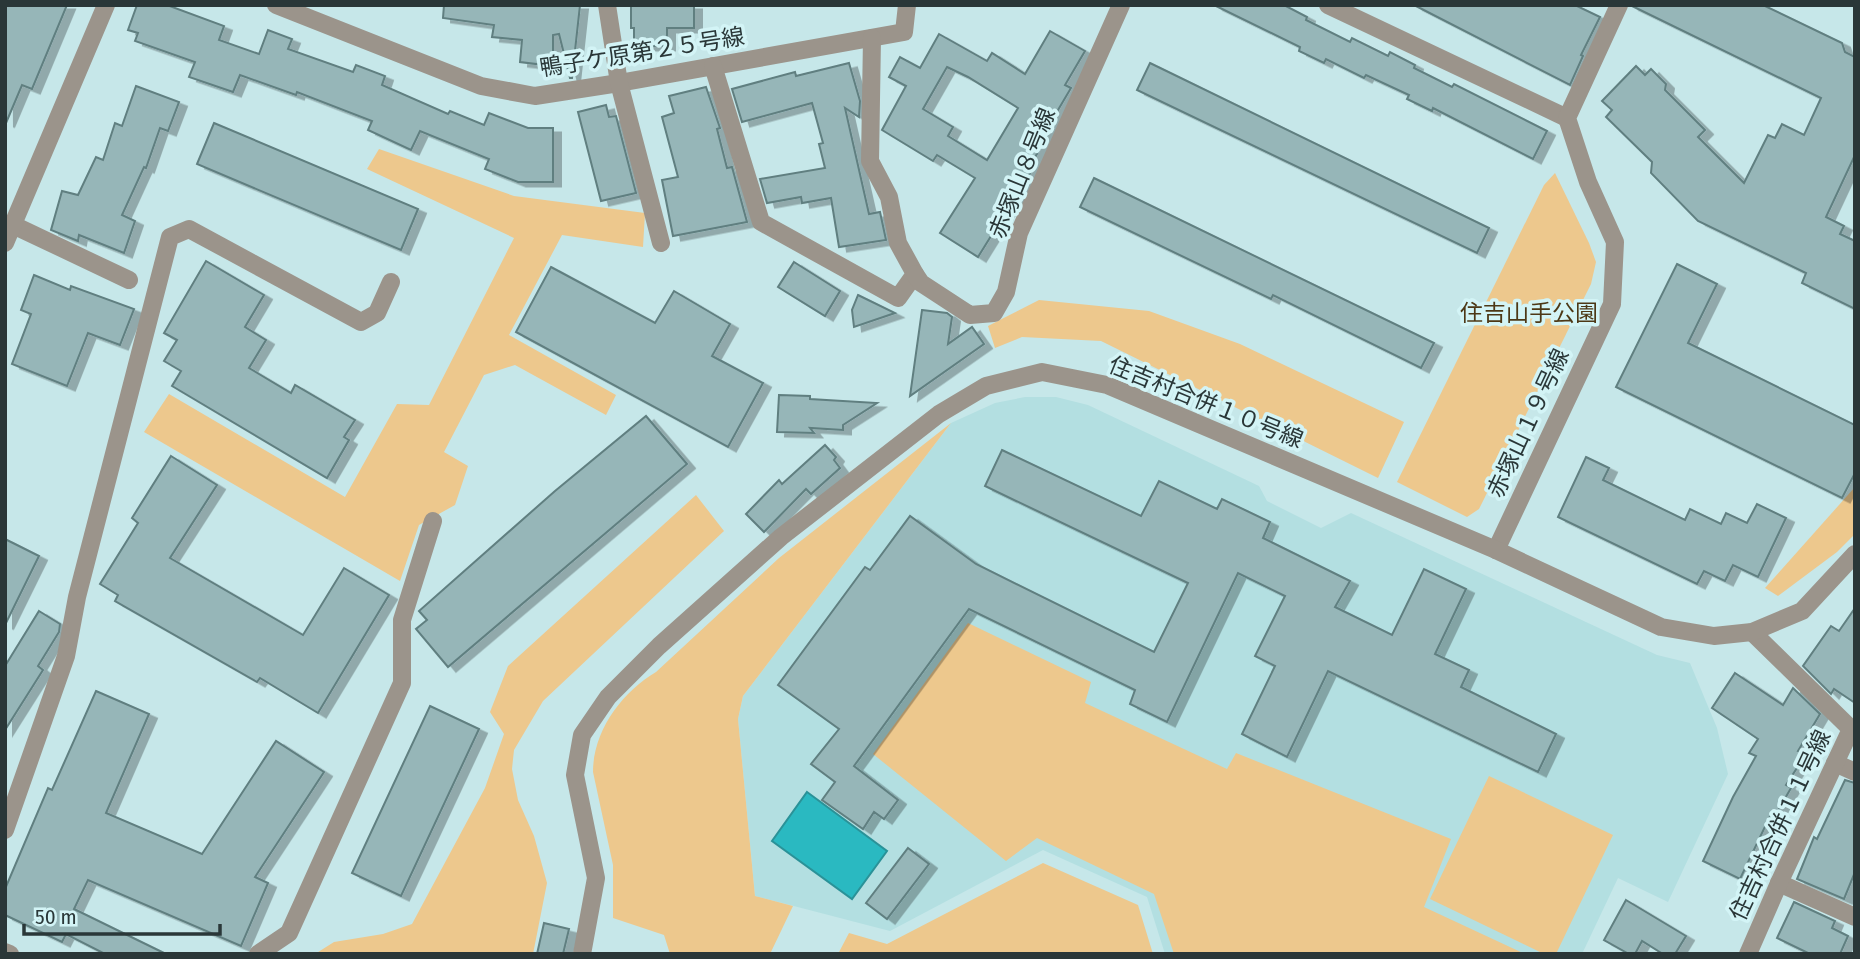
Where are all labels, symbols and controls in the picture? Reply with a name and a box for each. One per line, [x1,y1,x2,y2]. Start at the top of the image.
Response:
street label: 鴨子ケ原第２５号線 [538,22,746,82]
street label: 赤塚山８号線 [983,104,1061,242]
park label: 住吉山手公園 [1460,299,1598,327]
street label: 赤塚山１９号線 [1481,344,1575,502]
street label: 住吉村合併１０号線 [1105,350,1307,454]
street label: 住吉村合併１１号線 [1724,725,1836,925]
scale bar [24,892,220,936]
text: 50 m [35,904,77,930]

